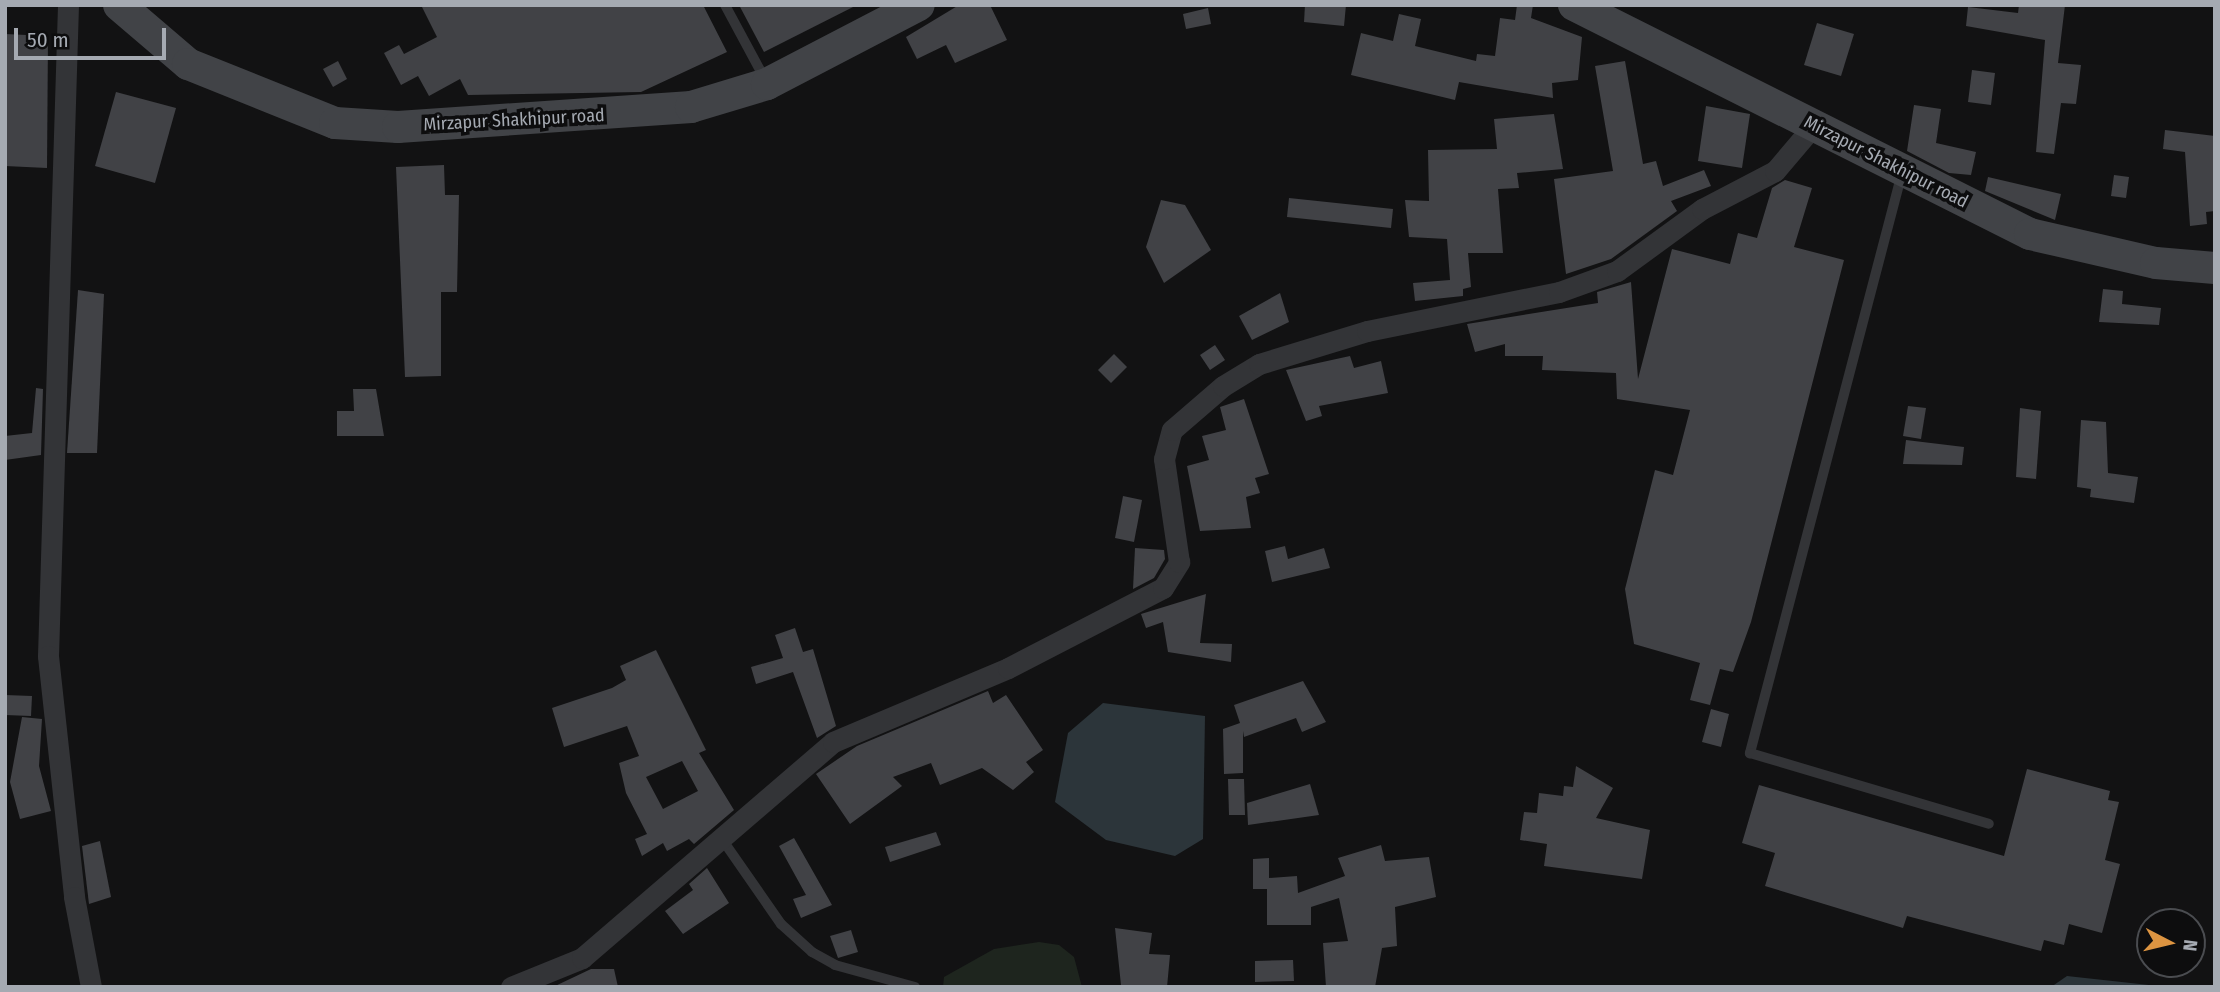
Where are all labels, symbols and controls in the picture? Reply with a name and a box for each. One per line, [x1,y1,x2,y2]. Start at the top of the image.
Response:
scale bar [18,14,170,58]
text: 50 m [27,27,69,53]
street label: Mirzapur Shakhipur road [423,104,605,136]
street label: Mirzapur Shakhipur road [1800,111,1972,213]
north arrow [2136,908,2206,978]
text: N [2178,938,2202,952]

